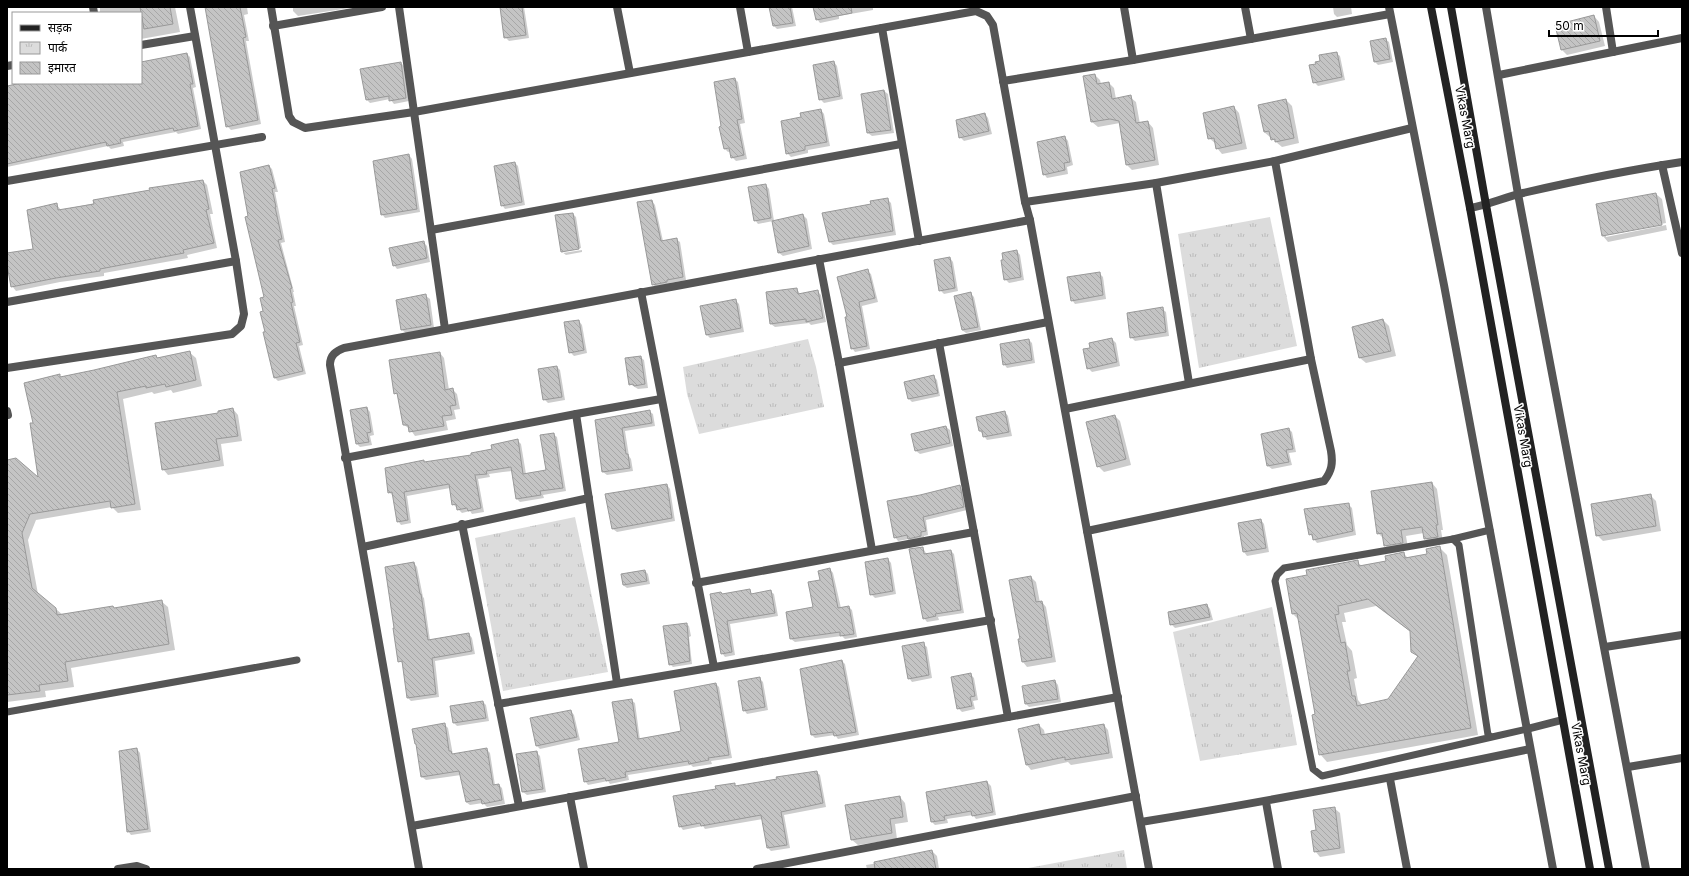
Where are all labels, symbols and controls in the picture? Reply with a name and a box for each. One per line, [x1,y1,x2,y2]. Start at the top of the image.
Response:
legend [12,12,142,84]
scale bar [1549,12,1658,38]
text: 50 m [1555,18,1584,33]
text: सड़क [48,20,73,35]
text: पार्क [48,40,68,55]
text: इमारत [48,60,77,75]
street label: Vikas Marg [1452,84,1479,149]
street label: Vikas Marg [1511,403,1536,468]
street label: Vikas Marg [1568,721,1595,786]

